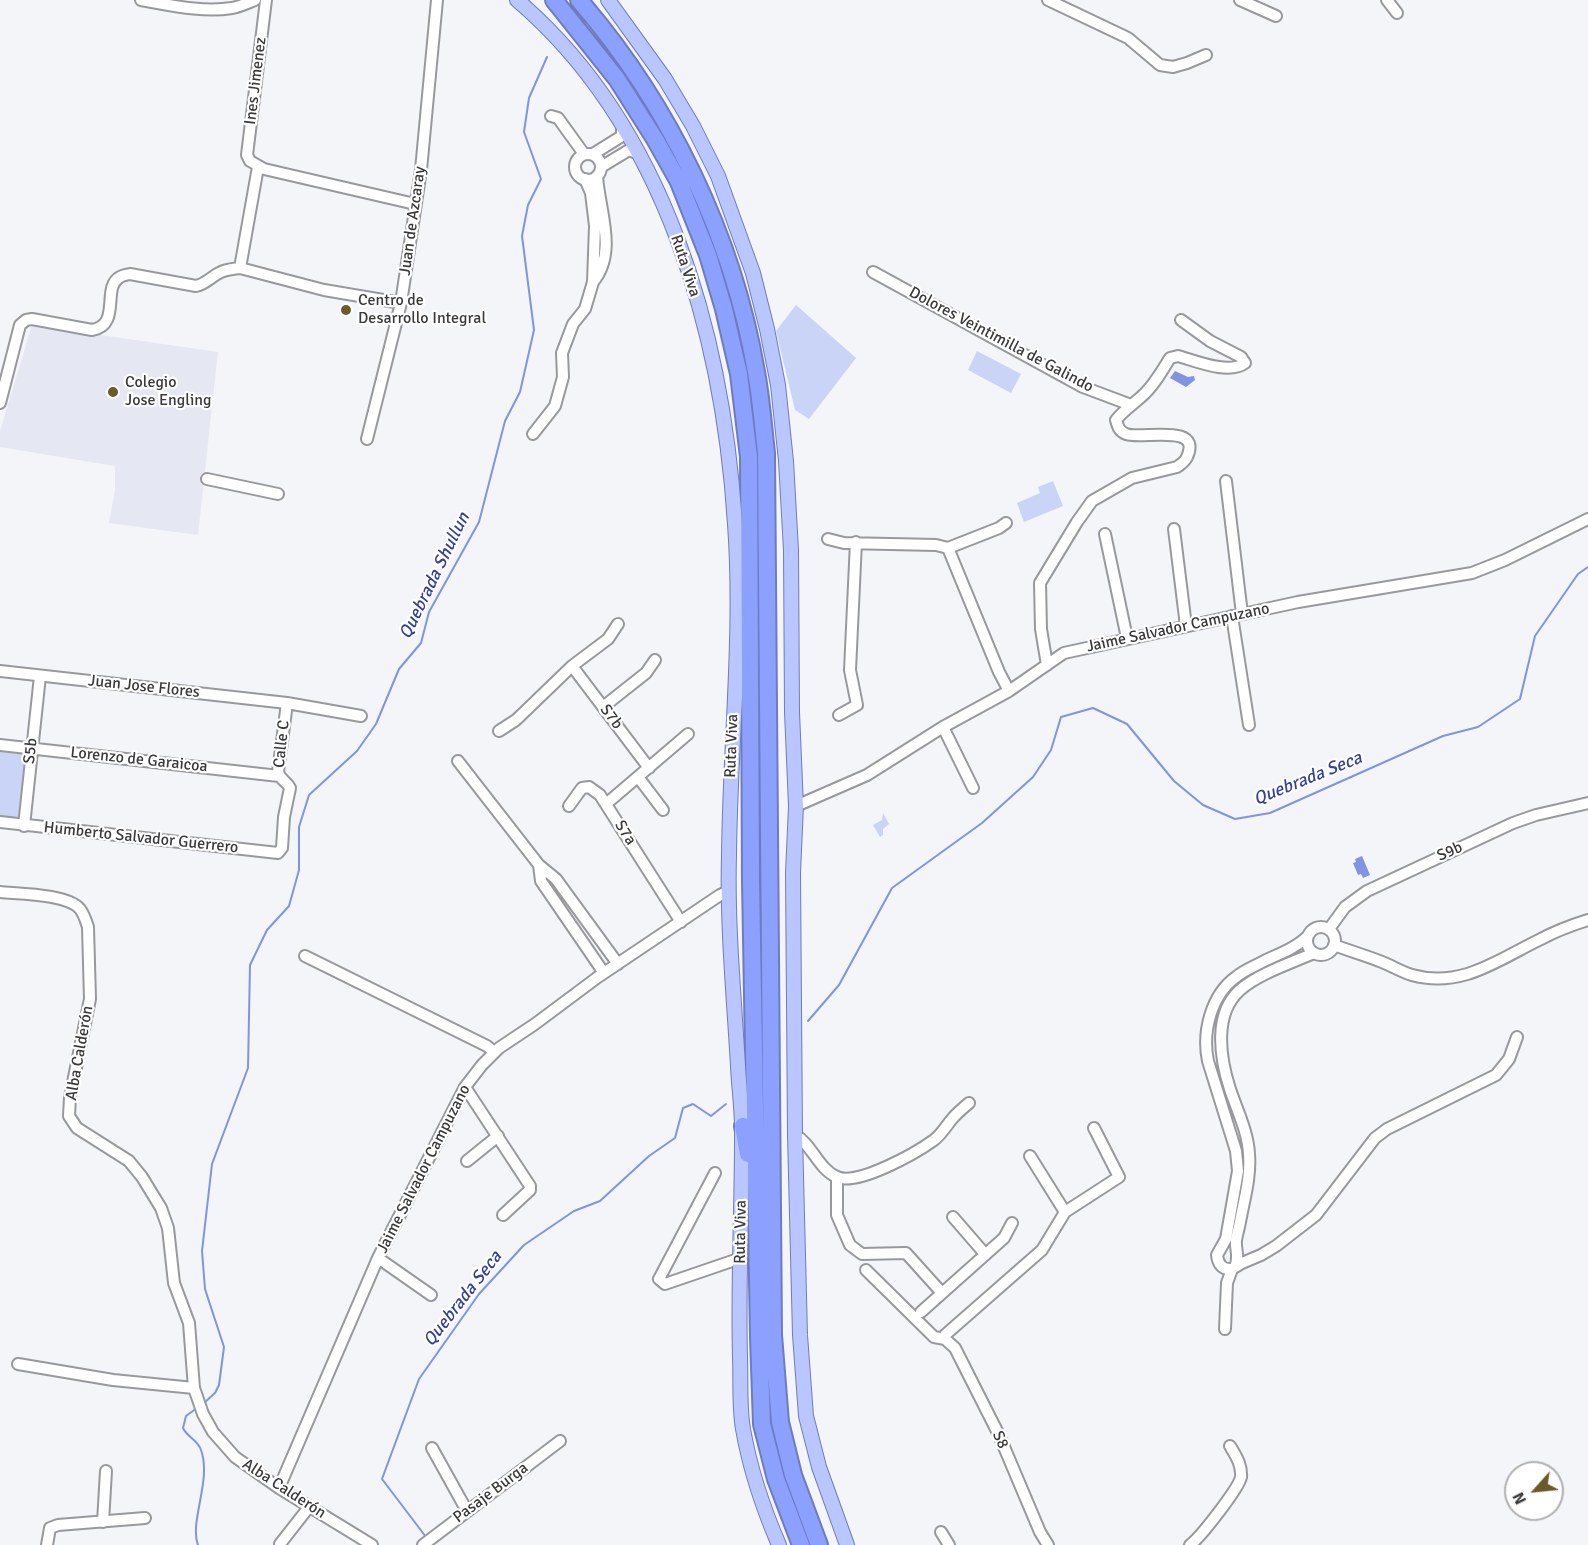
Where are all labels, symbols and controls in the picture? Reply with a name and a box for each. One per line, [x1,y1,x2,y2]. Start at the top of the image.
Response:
street label: Ines Jimenez [241,36,271,126]
street label: Juan de Azcaray [396,165,430,277]
street label: Ruta Viva [666,233,704,299]
street label: Dolores Veintimilla de Galindo [906,283,1096,397]
place label: Centro de Desarrollo Integral [358,291,486,329]
marker: Centro de Desarrollo Integral [339,303,353,317]
place label: Colegio Jose Engling [125,373,211,411]
marker: Colegio Jose Engling [106,385,120,399]
water label: Quebrada Shullun [395,509,475,643]
street label: Jaime Salvador Campuzano [1085,599,1271,657]
street label: Juan Jose Flores [87,672,201,702]
street label: S7b [596,701,626,733]
street label: Ruta Viva [721,714,743,778]
street label: Calle C [270,719,294,769]
street label: S5b [20,737,42,765]
street label: Lorenzo de Garaicoa [69,743,209,777]
water label: Quebrada Seca [1251,747,1365,811]
street label: S7a [610,817,640,849]
street label: Humberto Salvador Guerrero [43,818,239,858]
street label: S9b [1434,838,1466,866]
street label: Alba Calderón [62,1004,98,1102]
street label: Jaime Salvador Campuzano [373,1082,475,1256]
street label: Ruta Viva [731,1200,751,1264]
water label: Quebrada Seca [419,1247,507,1351]
street label: S8 [988,1428,1012,1452]
street label: Alba Calderón [239,1455,329,1523]
street label: Pasaje Burga [450,1459,532,1527]
north arrow [1504,1461,1564,1521]
text: N [1508,1489,1531,1508]

